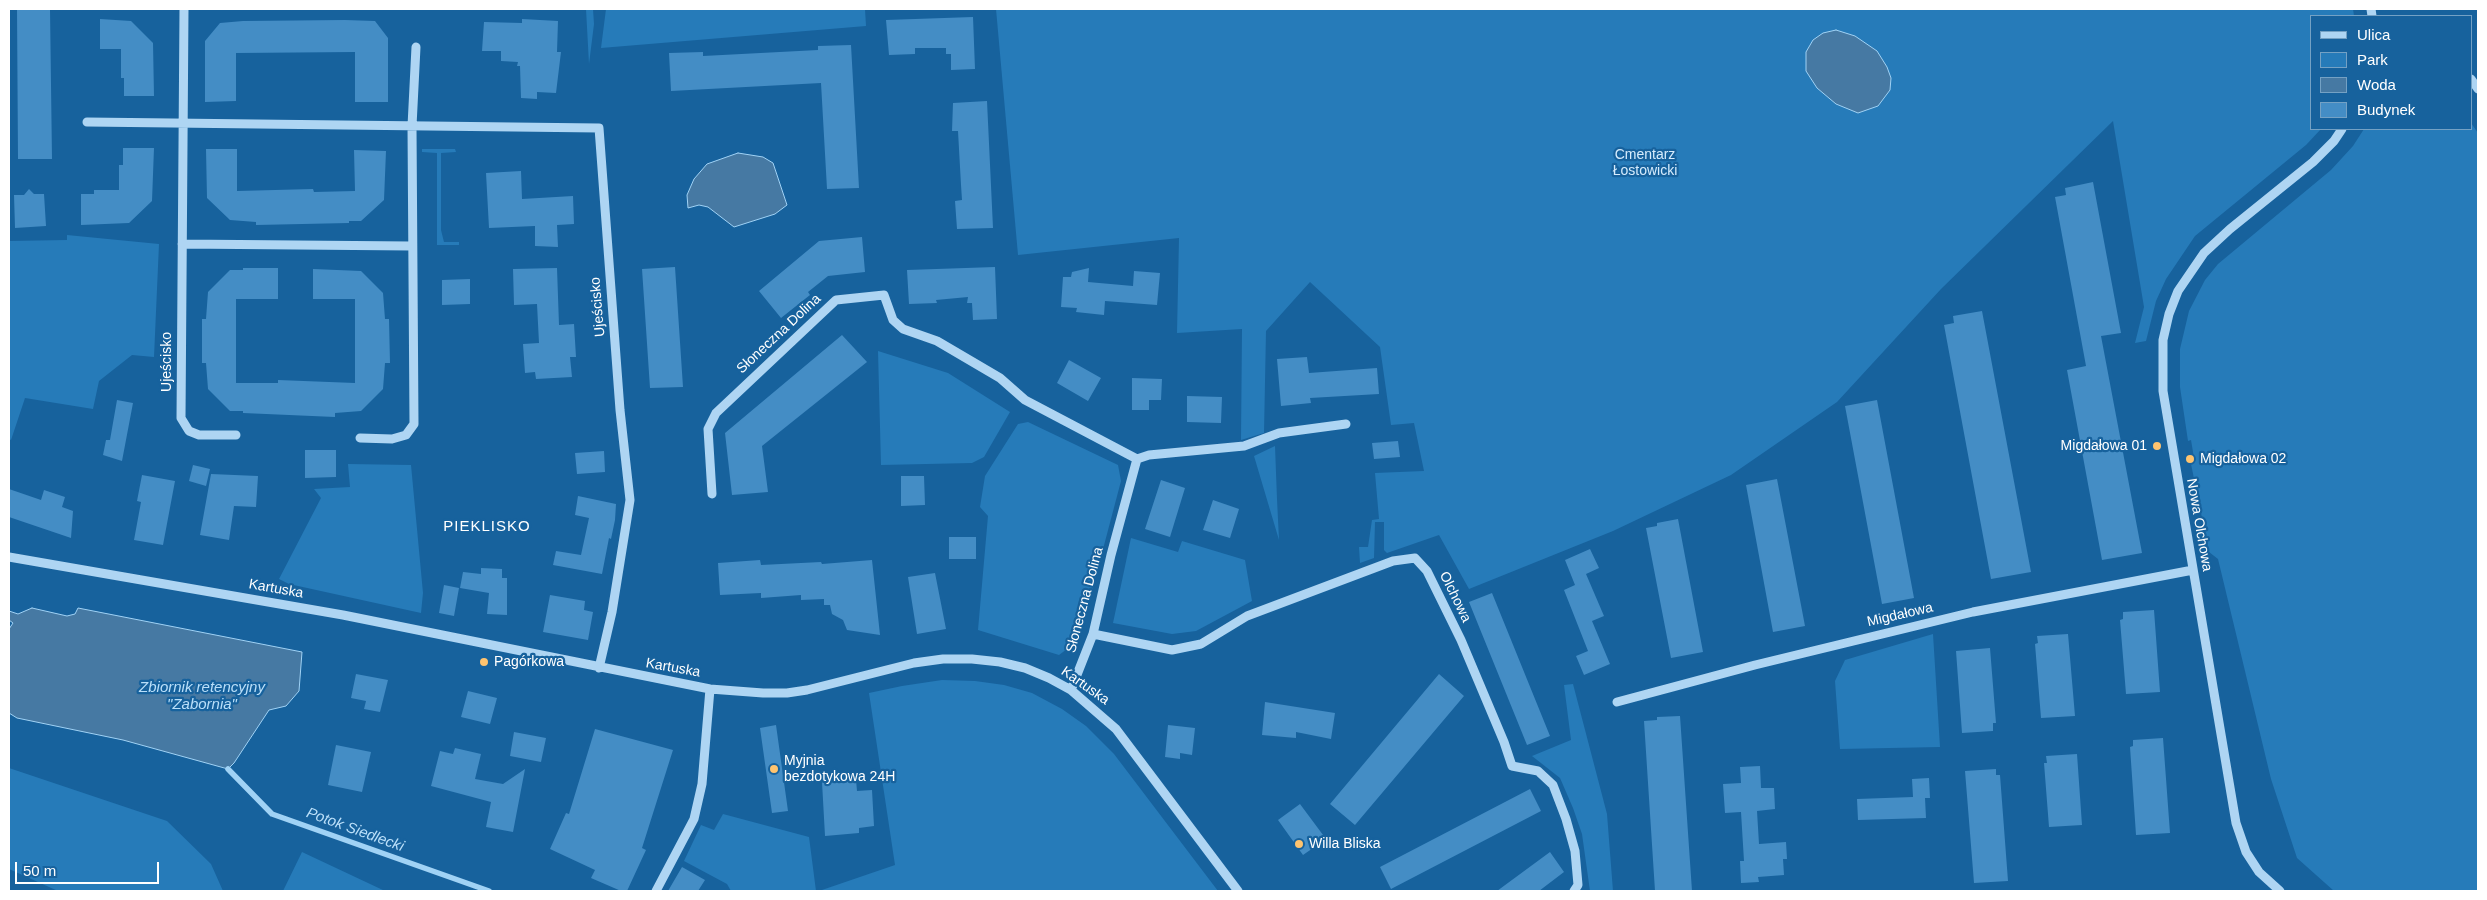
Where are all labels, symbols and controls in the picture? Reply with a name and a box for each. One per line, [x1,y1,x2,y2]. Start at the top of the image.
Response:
legend [2310,15,2472,130]
text: Ulica [2357,26,2390,43]
text: Park [2357,51,2388,68]
text: Woda [2357,76,2396,93]
text: Budynek [2357,101,2415,118]
park label: Cmentarz Łostowicki [1613,147,1677,180]
street label: Ujeścisko [587,276,609,338]
street label: Słoneczna Dolina [733,291,825,377]
street label: Ujeścisko [159,332,175,392]
place label: Migdałowa 01 [2061,438,2147,454]
marker: Migdałowa 01 [2151,440,2163,452]
place label: Migdałowa 02 [2200,451,2286,467]
marker: Migdałowa 02 [2184,453,2196,465]
street label: Nowa Olchowa [2183,477,2215,573]
district label: PIEKLISKO [442,518,532,536]
street label: Słoneczna Dolina [1063,545,1107,655]
street label: Olchowa [1436,569,1474,625]
street label: Kartuska [247,576,305,602]
street label: Migdałowa [1866,599,1934,631]
place label: Pagórkowa [494,654,564,670]
street label: Kartuska [644,655,702,681]
marker: Pagórkowa [478,656,490,668]
street label: Kartuska [1058,663,1112,709]
water label: Zbiornik retencyjny "Zabornia" [139,679,265,714]
place label: Myjnia bezdotykowa 24H [784,753,895,786]
marker: Myjnia bezdotykowa 24H [768,763,780,775]
water label: Potok Siedlecki [304,804,406,856]
place label: Willa Bliska [1309,836,1381,852]
marker: Willa Bliska [1293,838,1305,850]
scale bar [18,852,161,884]
text: 50 m [23,862,56,879]

